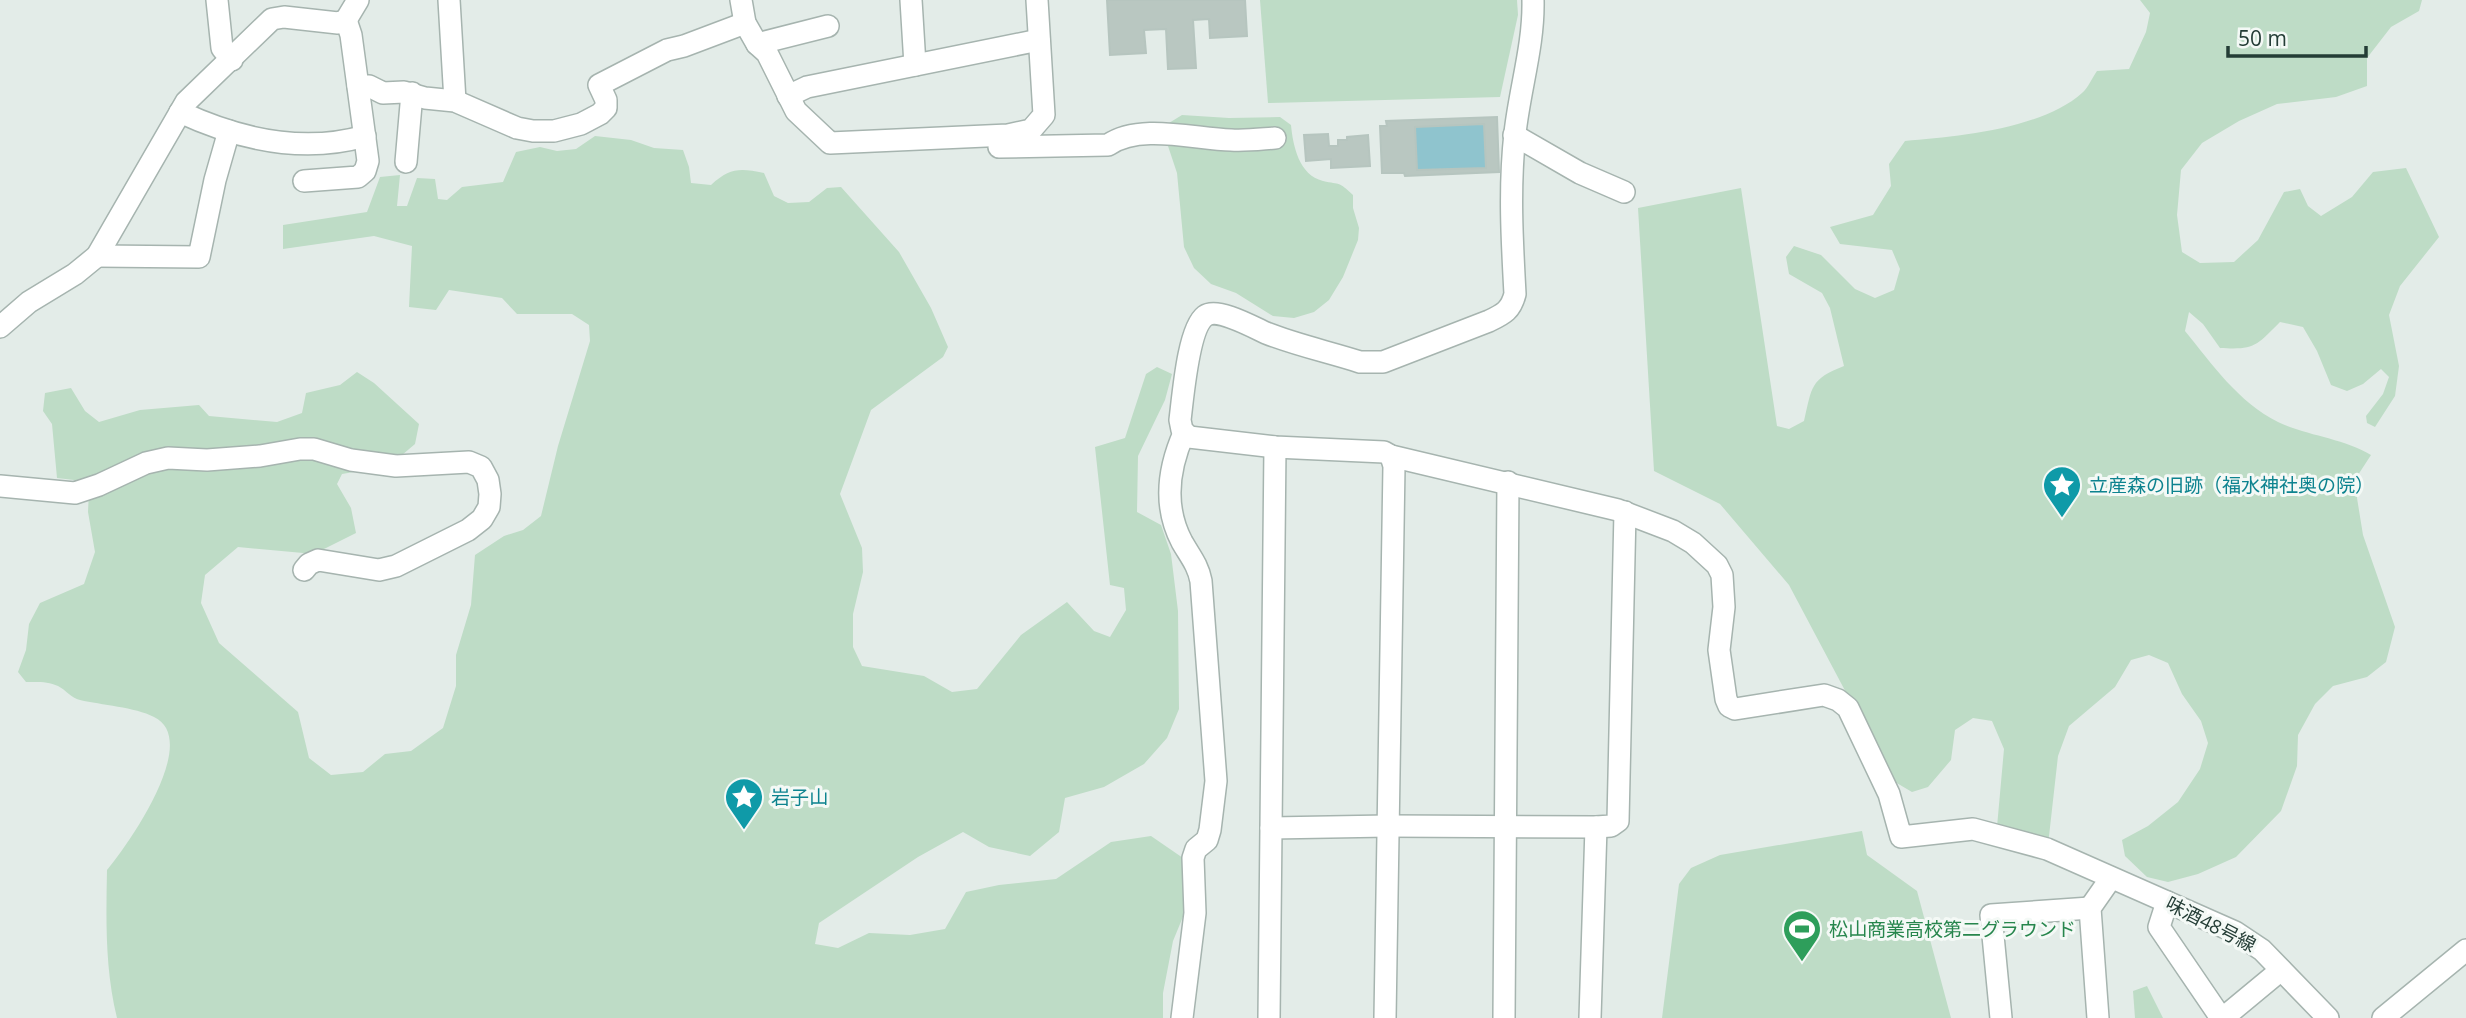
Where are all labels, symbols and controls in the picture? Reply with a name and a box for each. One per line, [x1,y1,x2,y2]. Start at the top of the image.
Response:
scale bar [2228,14,2366,58]
text: 50 m [2238,24,2287,52]
place icon: 立産森の旧跡（福水神社奥の院） [2041,464,2083,519]
place label: 立産森の旧跡（福水神社奥の院） [2089,472,2374,498]
place icon: 岩子山 [723,776,765,831]
place label: 岩子山 [771,784,828,810]
street label: 味酒48号線 [2162,890,2260,958]
sports icon: 松山商業高校第二グラウンド [1781,908,1823,963]
place label: 松山商業高校第二グラウンド [1829,916,2076,942]

